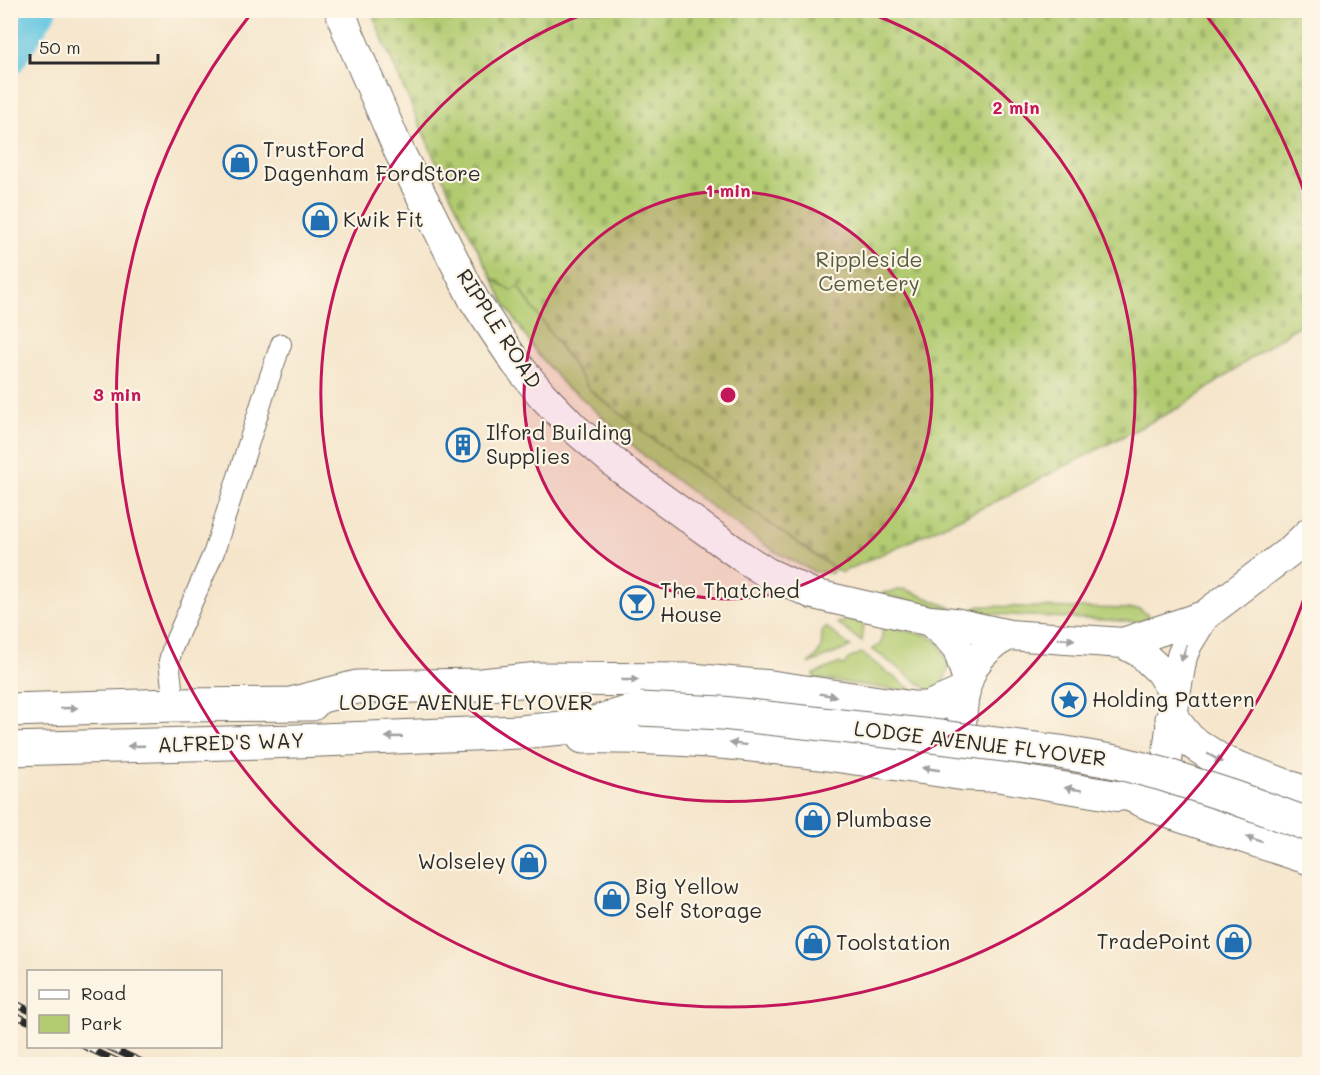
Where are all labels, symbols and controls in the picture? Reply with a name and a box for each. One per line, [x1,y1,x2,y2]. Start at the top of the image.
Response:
scale bar [30,27,158,65]
text: 50 m [39,35,81,59]
text: 2 min [992,95,1040,119]
place label: TrustFord Dagenham FordStore [263,135,481,186]
shop icon: TrustFord Dagenham FordStore [222,144,258,180]
text: 1 min [705,178,751,202]
shop icon: Kwik Fit [302,202,338,238]
place label: Kwik Fit [343,205,424,232]
park label: Rippleside Cemetery [815,245,923,296]
street label: RIPPLE ROAD [452,263,549,393]
text: 3 min [93,382,141,406]
centre of rings [718,385,738,405]
place label: Ilford Building Supplies [486,418,631,469]
building icon: Ilford Building Supplies [445,427,481,463]
place label: The Thatched House [660,576,800,627]
bar icon: The Thatched House [619,585,655,621]
one-way arrow [1057,634,1076,643]
one-way arrow [1179,644,1188,662]
one-way arrow [621,675,640,685]
place icon: Holding Pattern [1051,682,1087,718]
place label: Holding Pattern [1092,685,1255,712]
street label: LODGE AVENUE FLYOVER [339,688,593,715]
one-way arrow [819,691,838,700]
one-way arrow [59,704,78,713]
street label: LODGE AVENUE FLYOVER [853,714,1108,771]
street label: ALFRED'S WAY [157,725,305,758]
one-way arrow [384,732,403,741]
one-way arrow [728,739,747,749]
one-way arrow [126,741,145,750]
one-way arrow [1207,753,1224,763]
one-way arrow [922,765,941,774]
one-way arrow [1064,784,1083,793]
shop icon: Plumbase [795,802,831,838]
place label: Plumbase [836,805,932,832]
one-way arrow [1245,834,1263,843]
shop icon: Wolseley [511,844,547,880]
place label: Wolseley [417,847,506,874]
place label: Big Yellow Self Storage [635,872,762,923]
shop icon: Big Yellow Self Storage [594,881,630,917]
shop icon: TradePoint [1216,924,1252,960]
shop icon: Toolstation [795,925,831,961]
place label: TradePoint [1097,927,1211,954]
place label: Toolstation [836,928,950,955]
legend [27,970,222,1048]
text: Road [81,981,126,1005]
text: Park [81,1011,122,1035]

